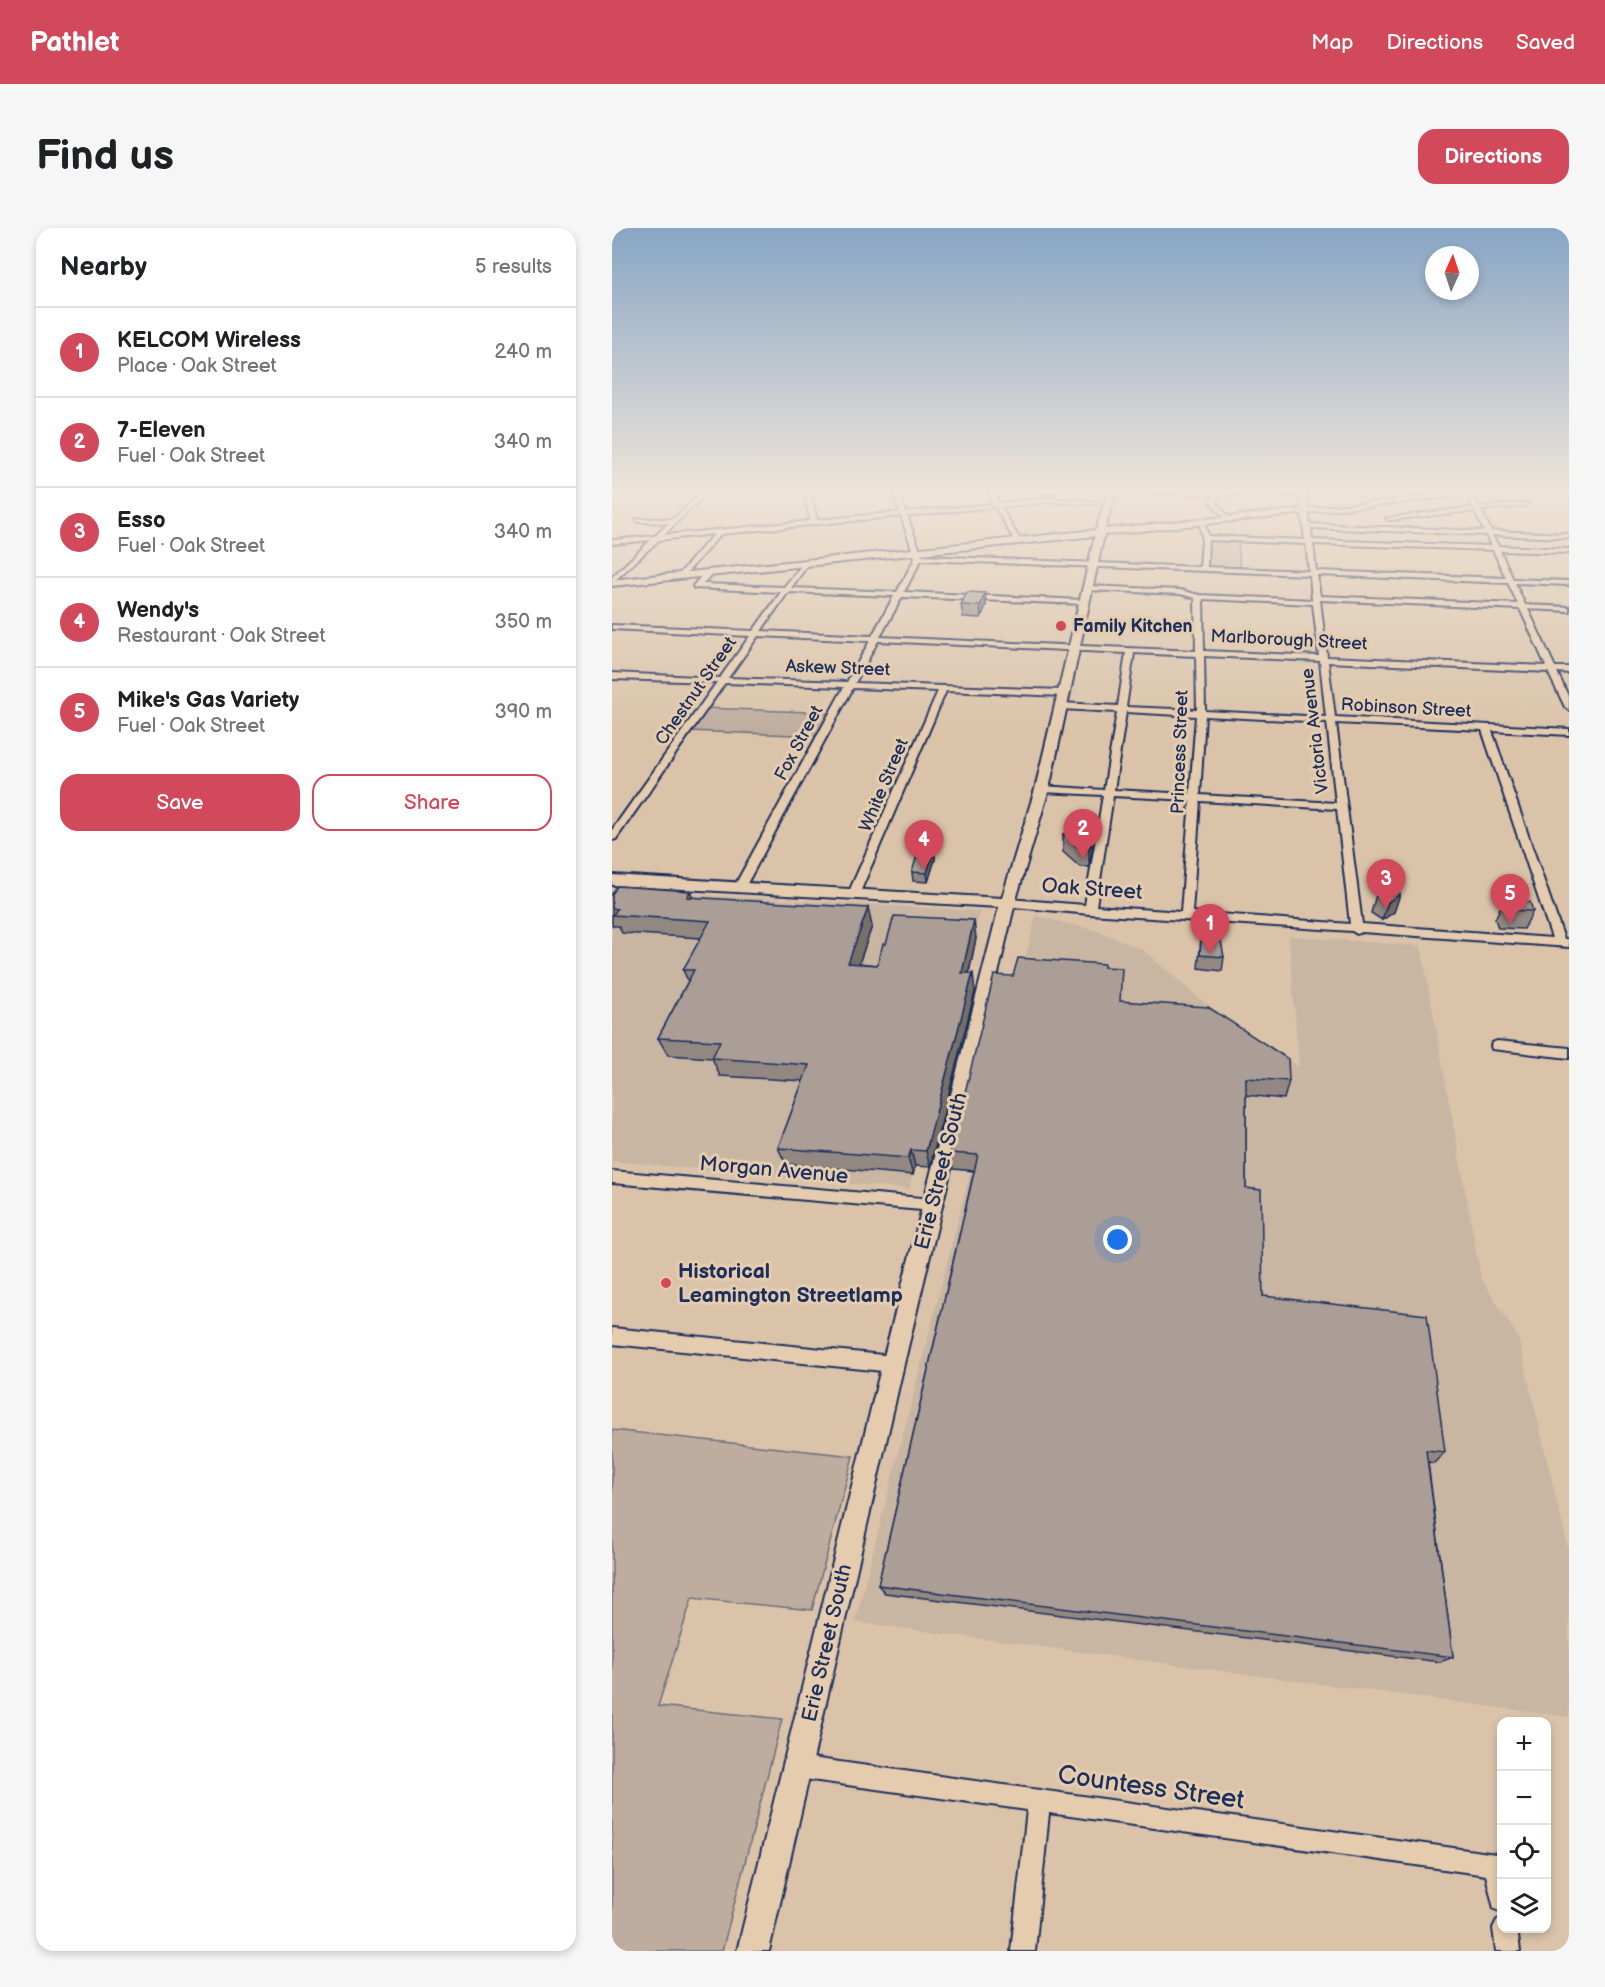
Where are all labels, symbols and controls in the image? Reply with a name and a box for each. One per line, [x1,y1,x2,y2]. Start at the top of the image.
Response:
text: Pathlet [30,26,119,59]
text: Map [1311,30,1354,55]
text: Directions [1387,30,1483,55]
text: Saved [1516,30,1575,55]
button: Directions [1418,129,1569,184]
text: Find us [36,131,174,182]
north arrow [1425,246,1479,300]
text: Nearby [60,252,147,283]
text: 5 results [475,255,552,279]
text: KELCOM Wireless [117,327,301,354]
text: 1 [75,340,84,364]
text: 240 m [495,340,552,364]
text: Place · Oak Street [117,354,277,378]
text: 7-Eleven [117,417,206,444]
text: 2 [74,430,85,454]
text: 340 m [494,430,552,454]
text: Fuel · Oak Street [117,444,265,468]
text: Esso [117,507,166,534]
text: 3 [74,520,85,544]
text: 340 m [494,520,552,544]
text: Fuel · Oak Street [117,534,265,558]
text: Wendy's [117,597,199,624]
text: 4 [74,610,85,634]
text: 350 m [495,610,552,634]
place label: Family Kitchen [1073,616,1193,637]
marker: Family Kitchen [1054,619,1068,633]
text: Restaurant · Oak Street [117,624,326,648]
street label: Marlborough Street [1210,625,1368,655]
street label: Chestnut Street [651,632,741,749]
street label: Askew Street [785,656,891,680]
street label: Victoria Avenue [1297,667,1333,795]
text: Mike's Gas Variety [117,687,299,714]
street label: Princess Street [1167,689,1193,814]
street label: Robinson Street [1340,694,1472,722]
text: 5 [74,700,85,724]
text: 390 m [494,700,552,724]
street label: Fox Street [770,701,828,784]
text: Fuel · Oak Street [117,714,265,738]
street label: White Street [855,735,913,835]
button: Save [60,774,300,831]
button: Share [312,774,552,831]
pin: 2 [1064,810,1102,859]
pin: 4 [904,820,944,870]
pin: 3 [1366,860,1406,909]
street label: Oak Street [1041,873,1144,905]
pin: 5 [1490,874,1530,924]
pin: 1 [1190,904,1230,954]
street label: Erie Street South [909,1090,973,1252]
street label: Morgan Avenue [699,1151,849,1189]
your location [1103,1225,1132,1254]
place label: Historical Leamington Streetlamp [678,1259,903,1308]
marker: Historical Leamington Streetlamp [659,1276,673,1290]
street label: Erie Street South [797,1562,857,1724]
map controls [1497,1717,1551,1933]
button: + [1497,1717,1551,1771]
street label: Countess Street [1056,1760,1246,1816]
button: − [1497,1771,1551,1825]
button: locate [1497,1825,1551,1879]
button: layers [1497,1879,1551,1933]

